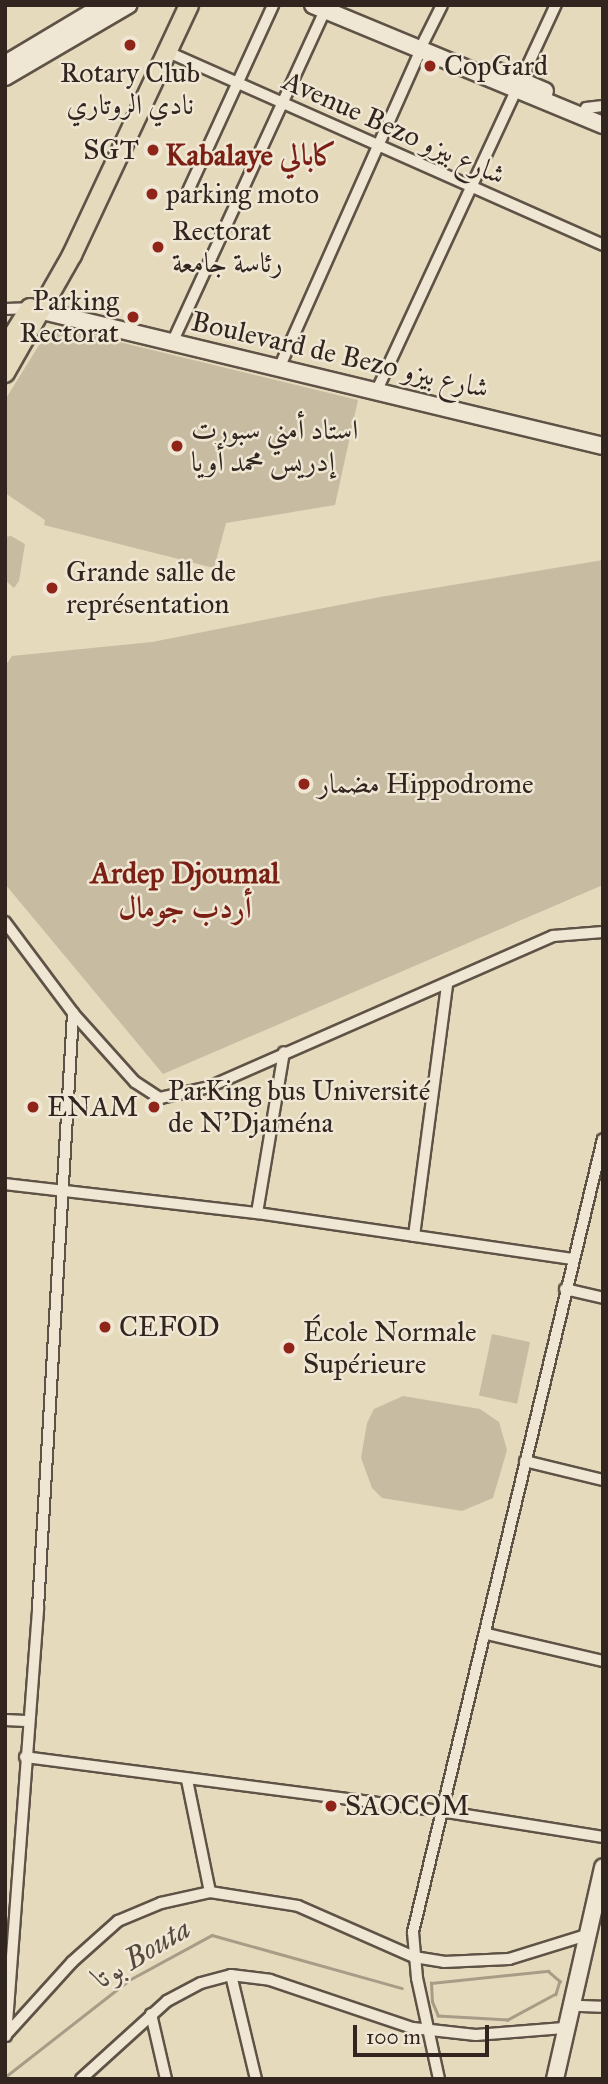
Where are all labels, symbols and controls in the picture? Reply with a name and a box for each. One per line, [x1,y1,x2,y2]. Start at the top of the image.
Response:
marker: Rotary Club نادي الروتاري [122,37,138,53]
place label: CopGard [444,49,548,83]
place label: Rotary Club نادي الروتاري [60,56,200,122]
marker: CopGard [422,58,438,74]
street label: Avenue Bezo شارع بيزو [277,64,511,192]
place label: SGT [83,133,139,167]
district label: Kabalaye كابالي [165,137,337,173]
marker: SGT [145,142,161,158]
place label: parking moto [166,177,319,211]
marker: parking moto [144,186,160,202]
place label: Rectorat رئاسة جامعة [172,214,283,280]
marker: Rectorat رئاسة جامعة [150,239,166,255]
place label: Parking Rectorat [20,284,119,350]
street label: Boulevard de Bezo شارع بيزو [188,304,492,406]
marker: Parking Rectorat [125,309,141,325]
place label: استاد أمني سبورت إدريس محمد أويا [191,413,358,479]
marker: استاد أمني سبورت إدريس محمد أويا [169,438,185,454]
place label: Grande salle de représentation [66,555,236,621]
marker: Grande salle de représentation [44,580,60,596]
place label: مضمار Hippodrome [318,767,534,801]
marker: مضمار Hippodrome [296,776,312,792]
district label: Ardep Djoumal أردب جومال [91,855,279,925]
place label: ParKing bus Université de N'Djaména [168,1074,430,1140]
place label: ENAM [47,1090,138,1124]
marker: ENAM [25,1099,41,1115]
marker: ParKing bus Université de N'Djaména [146,1099,162,1115]
place label: CEFOD [119,1310,220,1344]
place label: École Normale Supérieure [303,1315,477,1381]
marker: CEFOD [97,1319,113,1335]
marker: École Normale Supérieure [281,1340,297,1356]
place label: SAOCOM [345,1789,470,1823]
marker: SAOCOM [323,1798,339,1814]
water label: بوتا Bouta [87,1910,197,1996]
scale bar [356,2010,492,2054]
text: 100 m [366,2024,421,2050]

